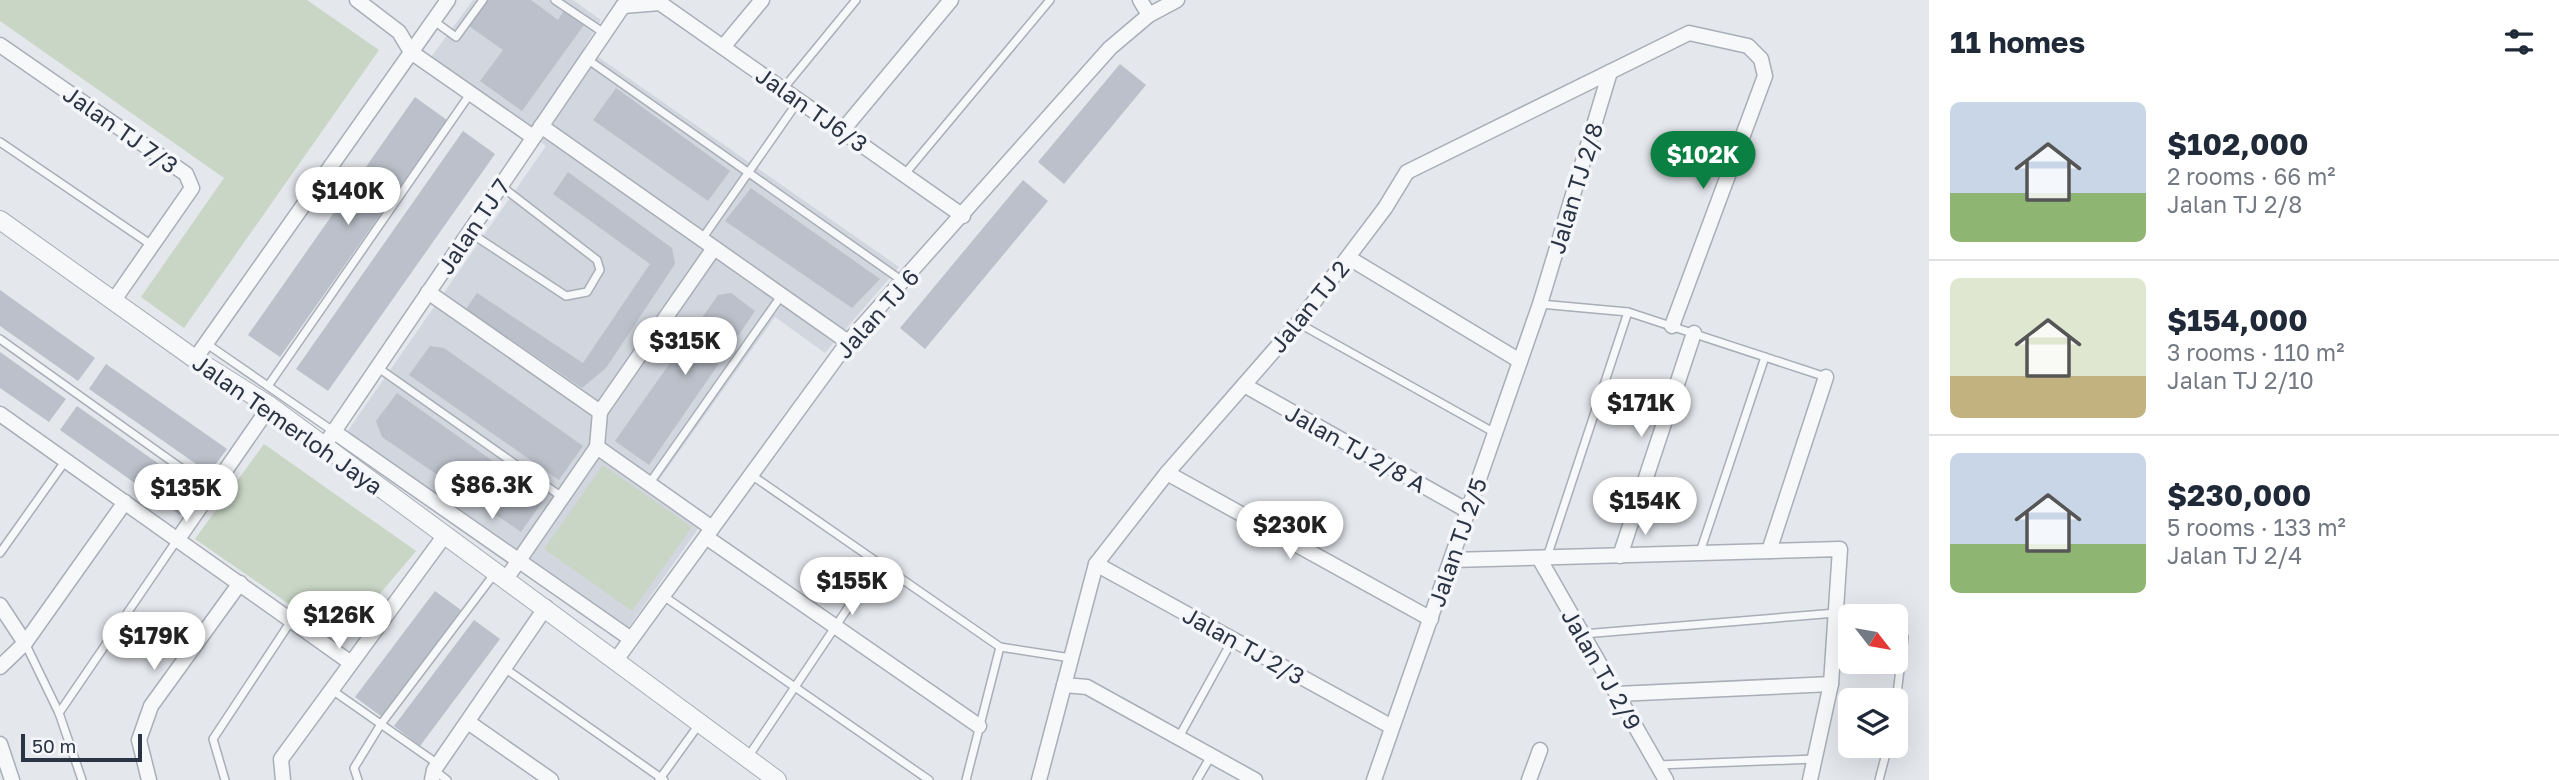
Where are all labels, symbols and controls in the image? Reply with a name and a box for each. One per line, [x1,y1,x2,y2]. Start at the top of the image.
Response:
icon: filters [2500,23,2538,61]
text: 11 homes [1950,24,2085,60]
street label: Jalan TJ6/3 [751,60,873,158]
street label: Jalan TJ 7/3 [58,79,184,179]
street label: Jalan TJ 2/8 [1542,119,1608,257]
text: $102,000 [2167,126,2308,162]
icon: home [2006,130,2090,214]
pin: $102K [1654,132,1752,191]
text: $102K [1667,140,1739,168]
text: 2 rooms · 66 m² [2167,162,2336,190]
pin: $140K [299,168,397,227]
street label: Jalan TJ 7 [431,173,515,279]
text: $140K [311,176,385,204]
text: Jalan TJ 2/8 [2167,190,2302,218]
street label: Jalan TJ 2 [1263,254,1355,358]
street label: Jalan TJ 6 [830,262,924,364]
text: $154,000 [2167,302,2308,338]
icon: home [2006,306,2090,390]
pin: $315K [636,318,734,377]
text: $315K [649,326,721,354]
text: 3 rooms · 110 m² [2167,338,2344,366]
street label: Jalan Temerloh Jaya [188,348,388,500]
text: Jalan TJ 2/10 [2167,366,2314,394]
pin: $171K [1592,380,1690,439]
text: $171K [1607,388,1675,416]
street label: Jalan TJ 2/8 A [1281,398,1431,498]
pin: $86.3K [435,462,549,521]
pin: $135K [137,464,235,524]
text: $86.3K [451,470,533,498]
text: $135K [150,473,222,501]
street label: Jalan TJ 2/5 [1422,474,1492,610]
pin: $154K [1596,477,1694,537]
text: $230,000 [2167,477,2311,513]
icon: home [2006,481,2090,565]
text: $154K [1609,486,1681,514]
pin: $230K [1241,502,1339,561]
text: $230K [1252,510,1328,538]
text: 5 rooms · 133 m² [2167,513,2346,541]
text: Jalan TJ 2/4 [2167,541,2302,569]
pin: $155K [803,558,901,617]
text: $155K [816,566,888,594]
pin: $126K [290,592,388,651]
text: $126K [303,600,375,628]
street label: Jalan TJ 2/3 [1178,600,1310,690]
street label: Jalan TJ 2/9 [1556,603,1648,735]
north arrow [1838,604,1908,674]
map controls [1838,604,1908,758]
pin: $179K [105,612,203,672]
text: $179K [118,621,190,649]
button: layers [1838,688,1908,758]
scale bar [21,731,142,763]
text: 50 m [32,734,76,757]

